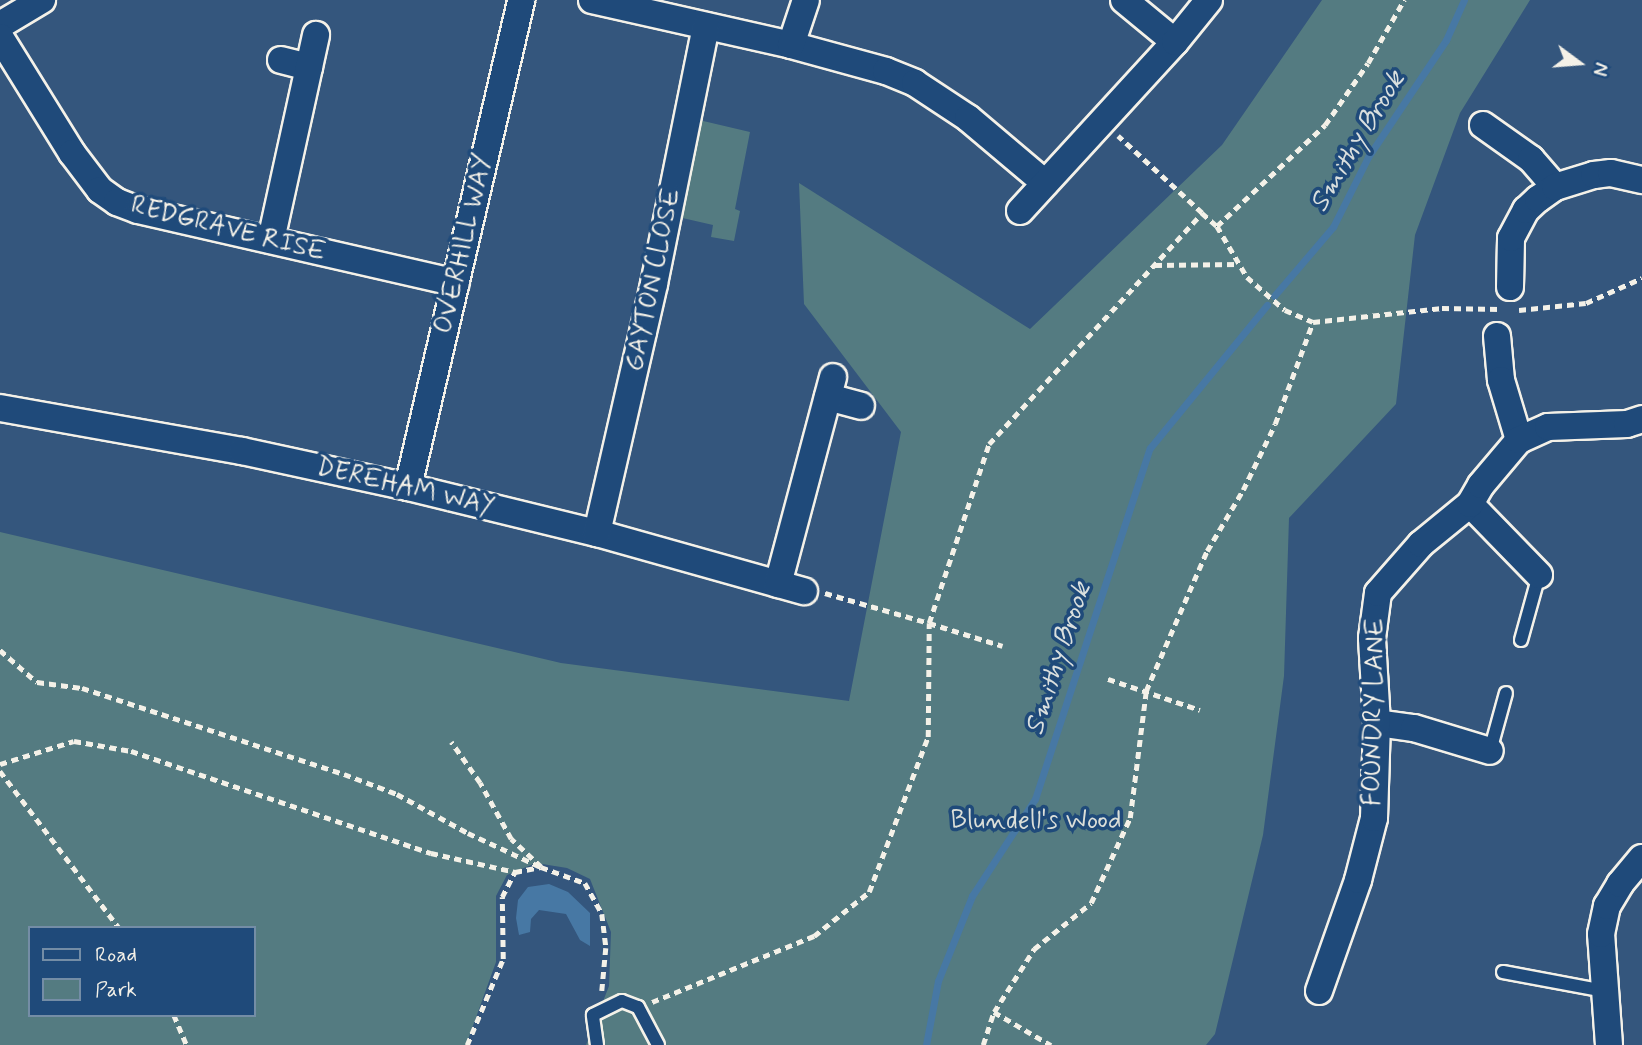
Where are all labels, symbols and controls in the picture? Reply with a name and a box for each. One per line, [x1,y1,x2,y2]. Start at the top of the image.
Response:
north arrow [1544,28,1614,98]
text: N [1586,59,1613,78]
water label: Smithy Brook [1303,65,1413,219]
street label: OVERHILL WAY [429,151,501,337]
street label: GAYTON CLOSE [619,185,689,375]
street label: REDGRAVE RISE [129,191,327,269]
street label: DEREHAM WAY [312,452,498,524]
water label: Smithy Brook [1018,578,1100,740]
street label: FOUNDRY LANE [1358,618,1392,806]
park label: Blundell's Wood [950,806,1122,838]
legend [28,926,256,1017]
text: Road [95,941,137,969]
text: Park [95,976,137,1004]

